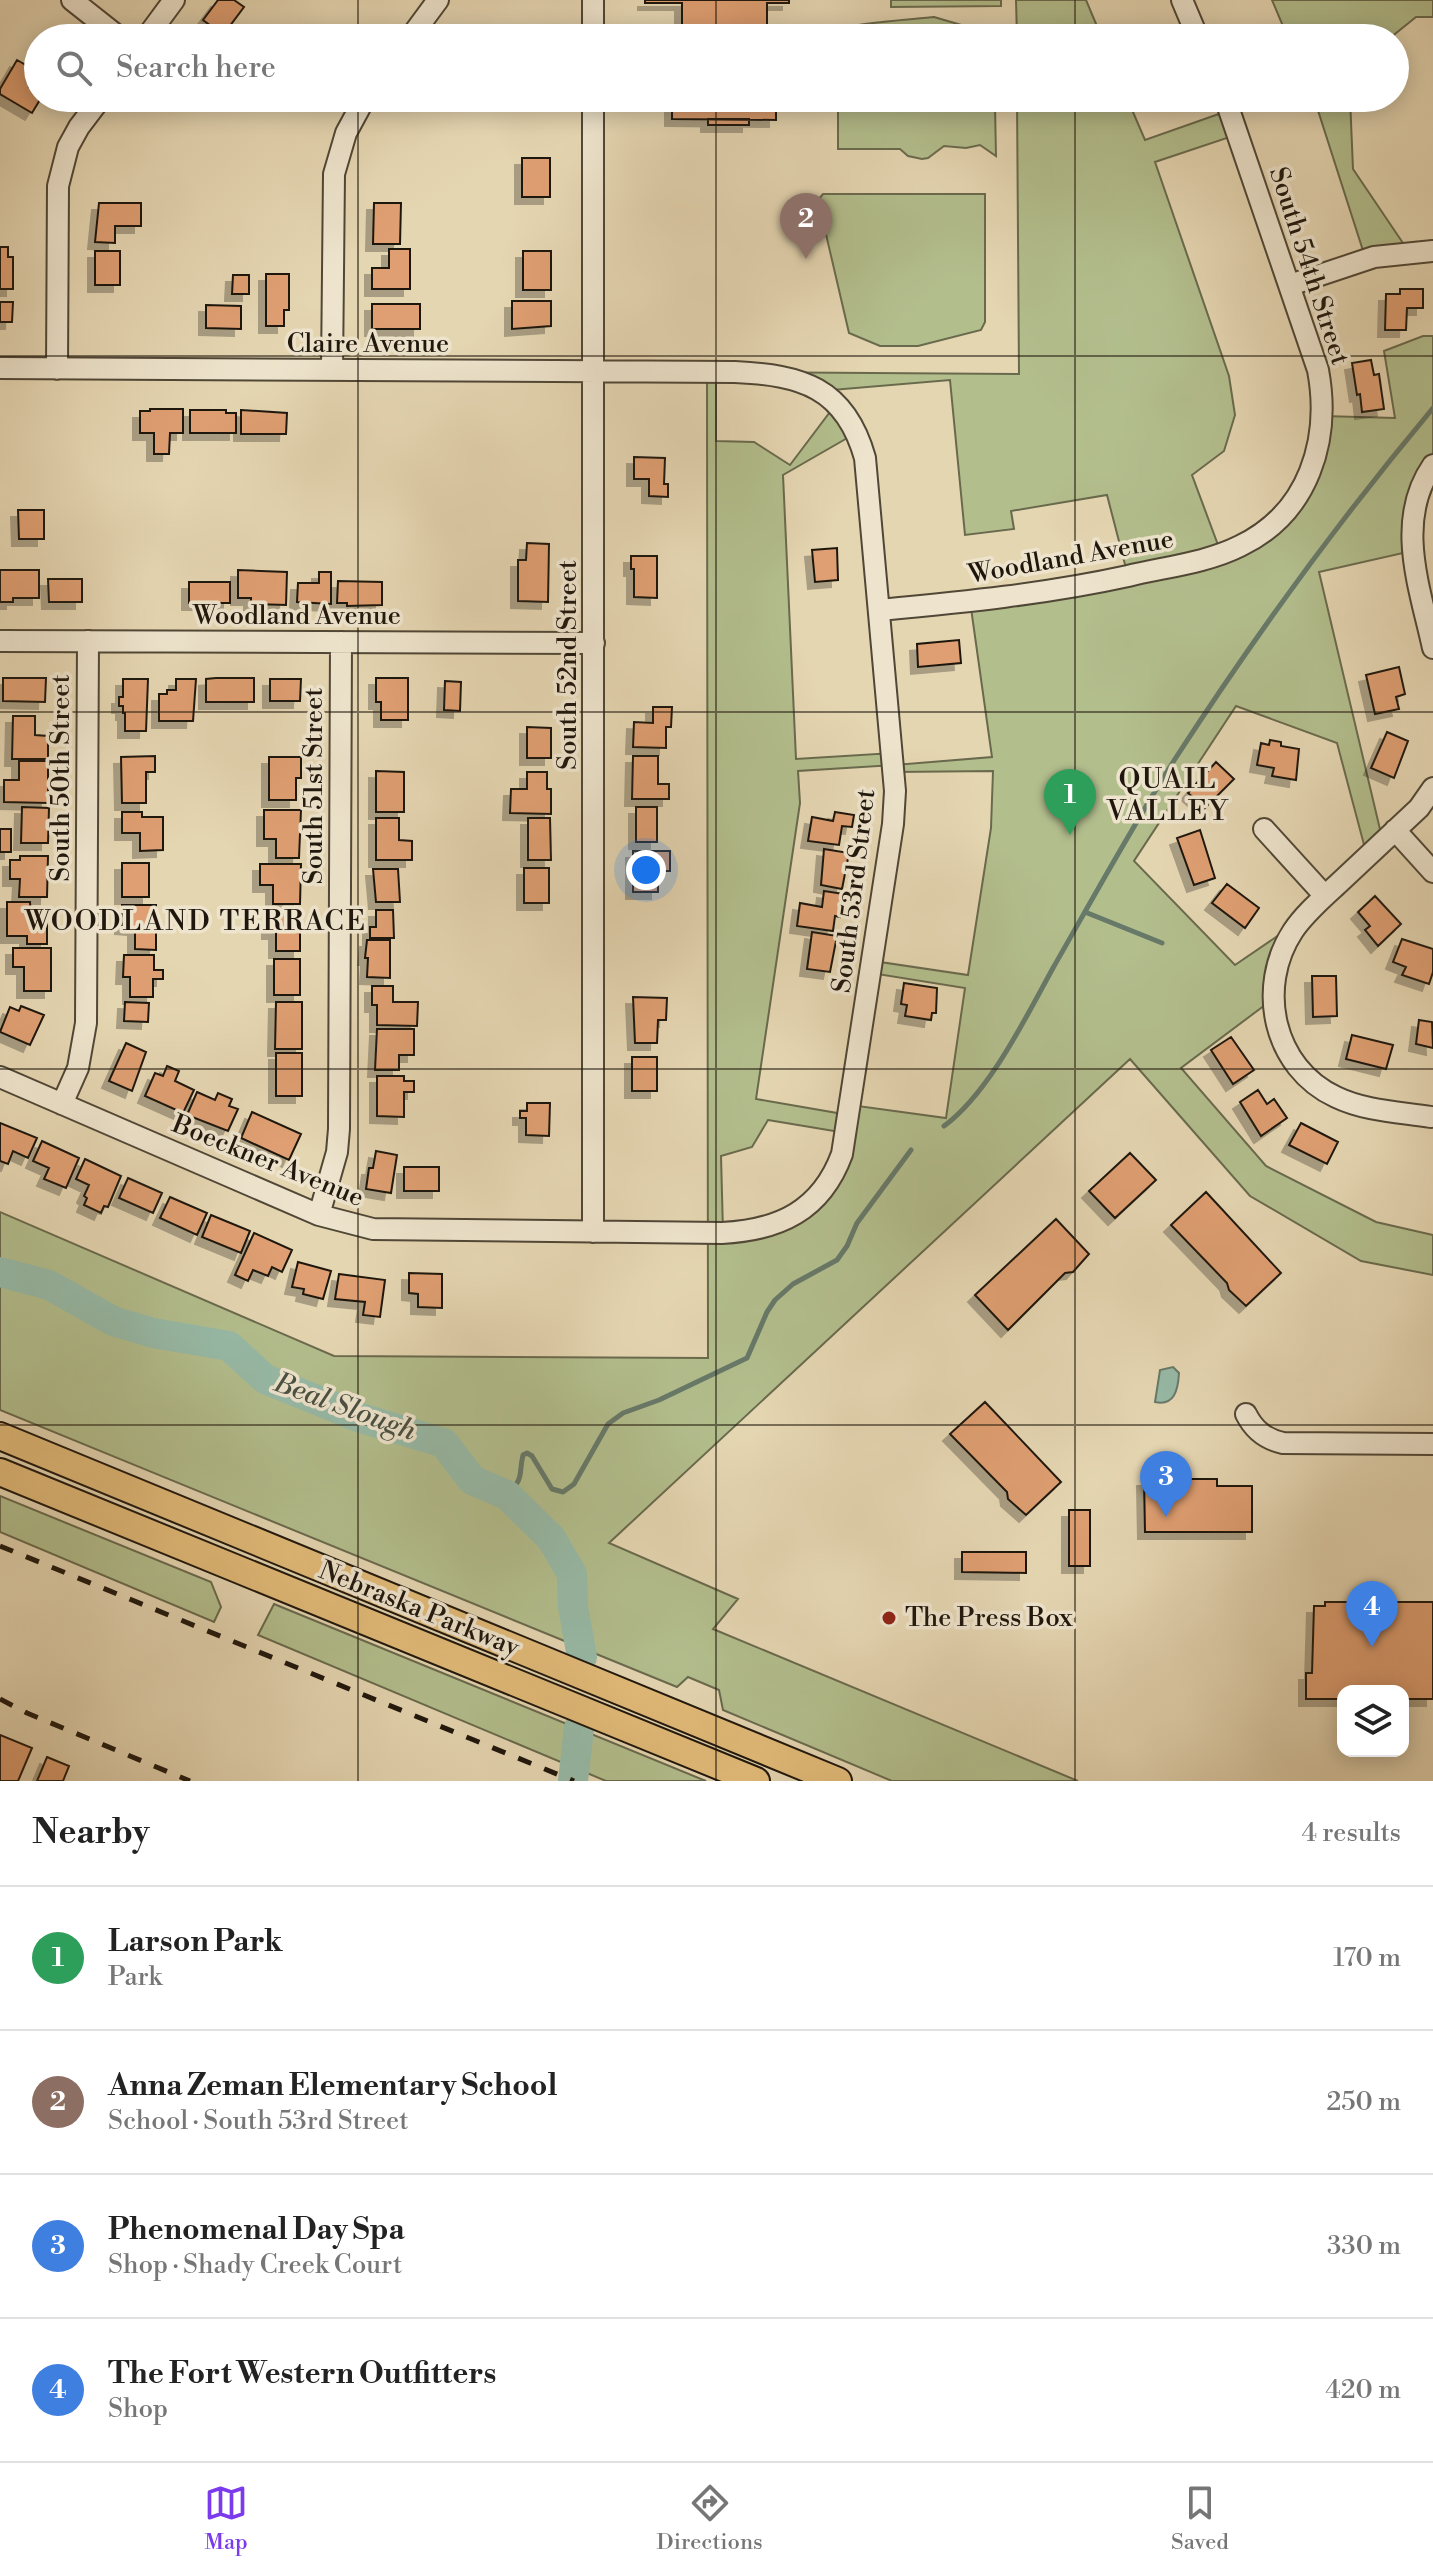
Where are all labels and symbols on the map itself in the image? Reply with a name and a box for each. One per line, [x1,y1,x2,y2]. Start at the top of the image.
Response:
street label: South 54th Street [1262,163,1356,369]
pin: 2 [780,193,832,259]
street label: Claire Avenue [287,328,449,360]
street label: Woodland Avenue [965,523,1176,591]
street label: South 52nd Street [552,560,584,770]
street label: Woodland Avenue [192,600,401,632]
street label: South 50th Street [45,674,77,882]
street label: South 51st Street [298,687,330,885]
district label: QUAIL VALLEY [1106,762,1229,829]
pin: 1 [1044,769,1096,835]
street label: South 53rd Street [826,787,882,995]
your location [626,850,666,890]
district label: WOODLAND TERRACE [24,904,367,939]
street label: Boeckner Avenue [167,1108,368,1214]
water label: Beal Slough [268,1365,421,1449]
pin: 3 [1140,1451,1192,1517]
street label: Nebraska Parkway [314,1554,524,1664]
pin: 4 [1346,1581,1398,1647]
place label: The Press Box [905,1602,1073,1634]
marker: The Press Box [880,1609,898,1627]

